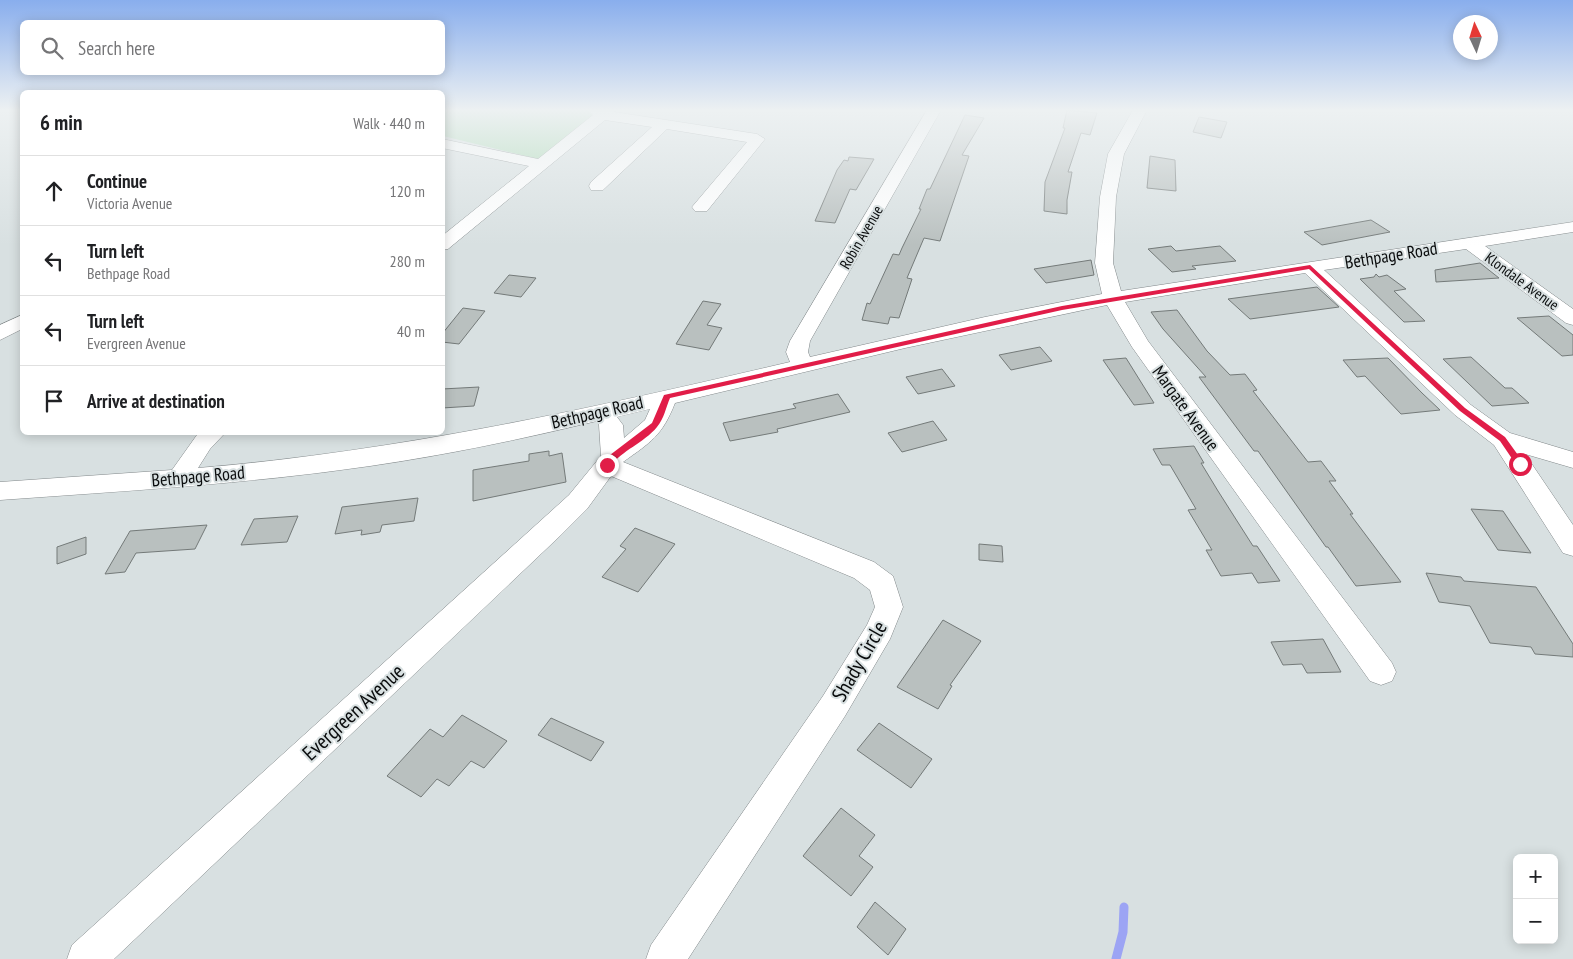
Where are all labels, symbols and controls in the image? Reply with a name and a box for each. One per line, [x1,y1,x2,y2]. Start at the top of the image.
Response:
north arrow [1453,15,1498,60]
search box [20,20,445,75]
icon: search [38,34,66,62]
text: Search here [78,36,155,60]
text: 6 min [40,109,82,136]
text: Walk · 440 m [353,113,425,133]
text: Continue [87,169,147,193]
icon: ahead [40,177,68,205]
text: 120 m [390,181,425,201]
text: Victoria Avenue [87,193,172,213]
street label: Robin Avenue [835,202,887,272]
street label: Bethpage Road [1343,236,1439,274]
text: Turn left [87,239,144,263]
icon: left [40,247,68,275]
street label: Klondale Avenue [1481,248,1563,314]
text: 280 m [390,251,425,271]
text: Bethpage Road [87,263,170,283]
text: Turn left [87,309,144,333]
icon: left [40,317,68,345]
text: 40 m [397,321,425,341]
text: Evergreen Avenue [87,333,186,353]
street label: Margate Avenue [1147,361,1225,455]
icon: arrive [40,387,68,415]
text: Arrive at destination [87,389,225,413]
street label: Bethpage Road [549,390,645,434]
route start [1509,453,1532,476]
route end [596,454,619,477]
street label: Bethpage Road [150,460,246,492]
street label: Shady Circle [825,616,893,706]
street label: Evergreen Avenue [296,658,410,766]
map controls [1513,854,1558,944]
button: + [1513,854,1558,899]
button: − [1513,899,1558,944]

